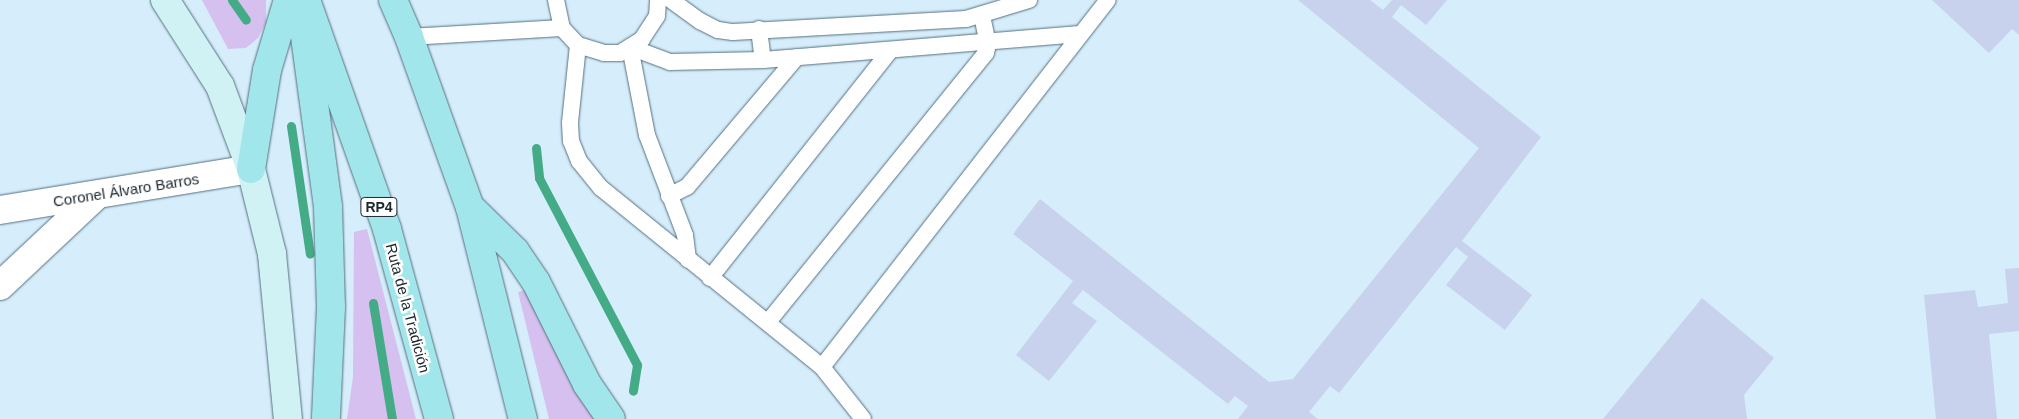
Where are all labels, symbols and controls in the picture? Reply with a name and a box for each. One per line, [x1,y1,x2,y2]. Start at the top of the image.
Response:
street label: Coronel Álvaro Barros [52,170,200,210]
road number: RP4 [360,196,398,218]
street label: Ruta de la Tradición [382,241,434,375]

